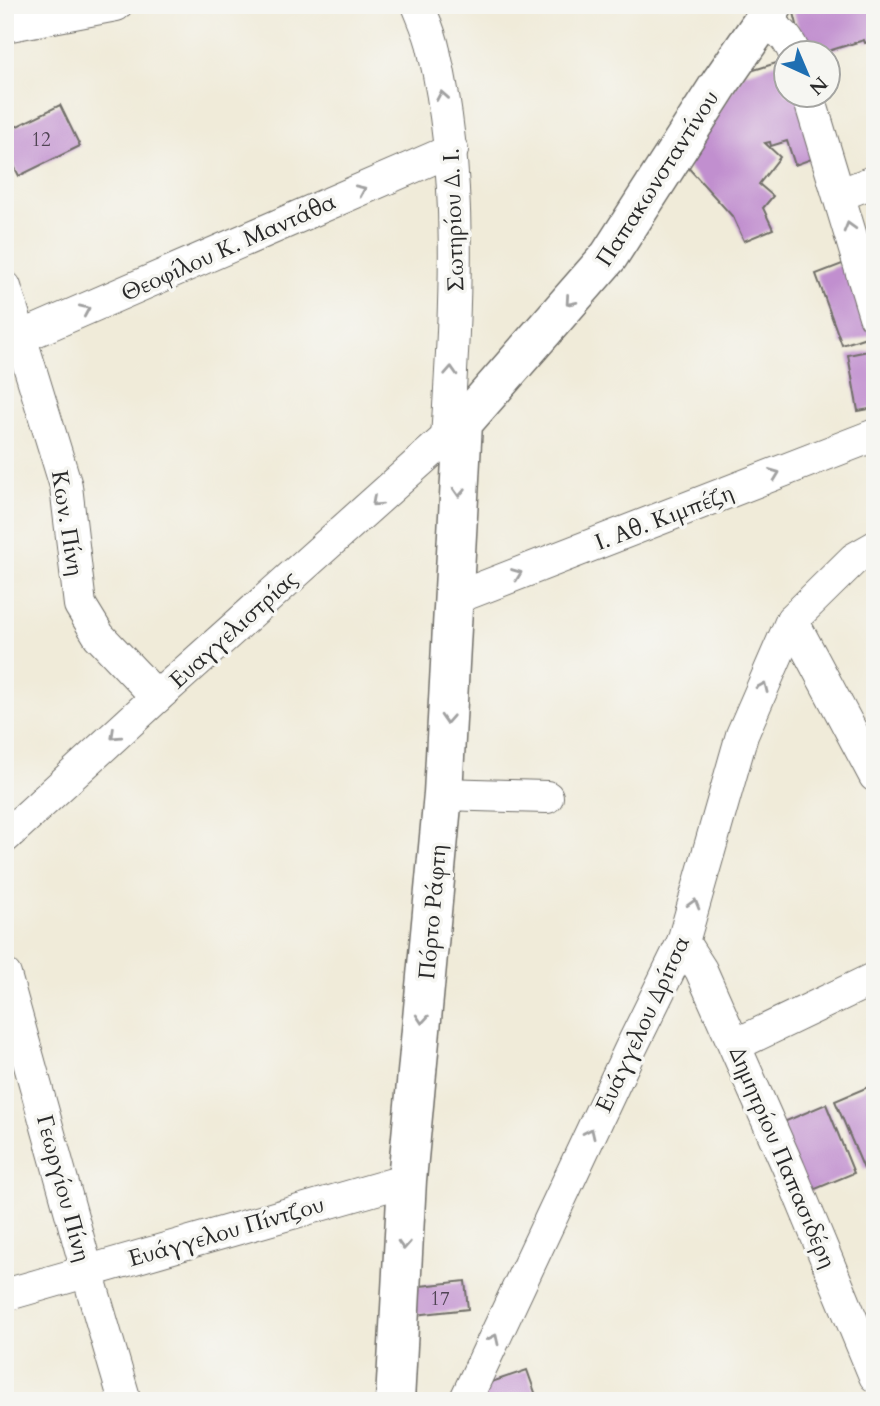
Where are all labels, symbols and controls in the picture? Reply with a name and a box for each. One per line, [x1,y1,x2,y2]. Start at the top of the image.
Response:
north arrow [772,38,842,108]
text: N [803,70,833,101]
street label: Παπακωνσταντίνου [589,84,726,272]
one-way arrow [435,90,450,102]
house number: 12 [31,127,51,153]
street label: Σωτηρίου Δ. Ι. [436,148,471,292]
one-way arrow [354,184,366,198]
street label: Θεοφίλου Κ. Μαντάθα [116,186,340,309]
one-way arrow [842,221,857,233]
one-way arrow [566,293,578,306]
one-way arrow [78,304,90,318]
one-way arrow [444,365,459,376]
street label: Κων. Πίνη [44,468,91,578]
one-way arrow [768,469,780,483]
street label: Ι. Αθ. Κιμπέζη [591,477,738,558]
one-way arrow [452,486,467,497]
one-way arrow [372,494,385,506]
street label: Ευαγγελιστρίας [162,563,304,695]
one-way arrow [510,569,522,583]
one-way arrow [755,682,769,695]
one-way arrow [439,714,454,725]
one-way arrow [110,727,123,740]
street label: Πόρτο Ράφτη [411,843,454,981]
one-way arrow [686,898,700,910]
street label: Ευάγγελου Δρίτσα [588,931,697,1117]
one-way arrow [415,1014,430,1025]
street label: Δημητρίου Παπασιδέρη [722,1042,843,1273]
street label: Γεωργίου Πίνη [29,1111,98,1265]
one-way arrow [582,1128,596,1140]
street label: Ευάγγελου Πίντζου [125,1189,328,1274]
one-way arrow [396,1240,411,1251]
house number: 17 [430,1286,450,1312]
one-way arrow [486,1334,500,1346]

